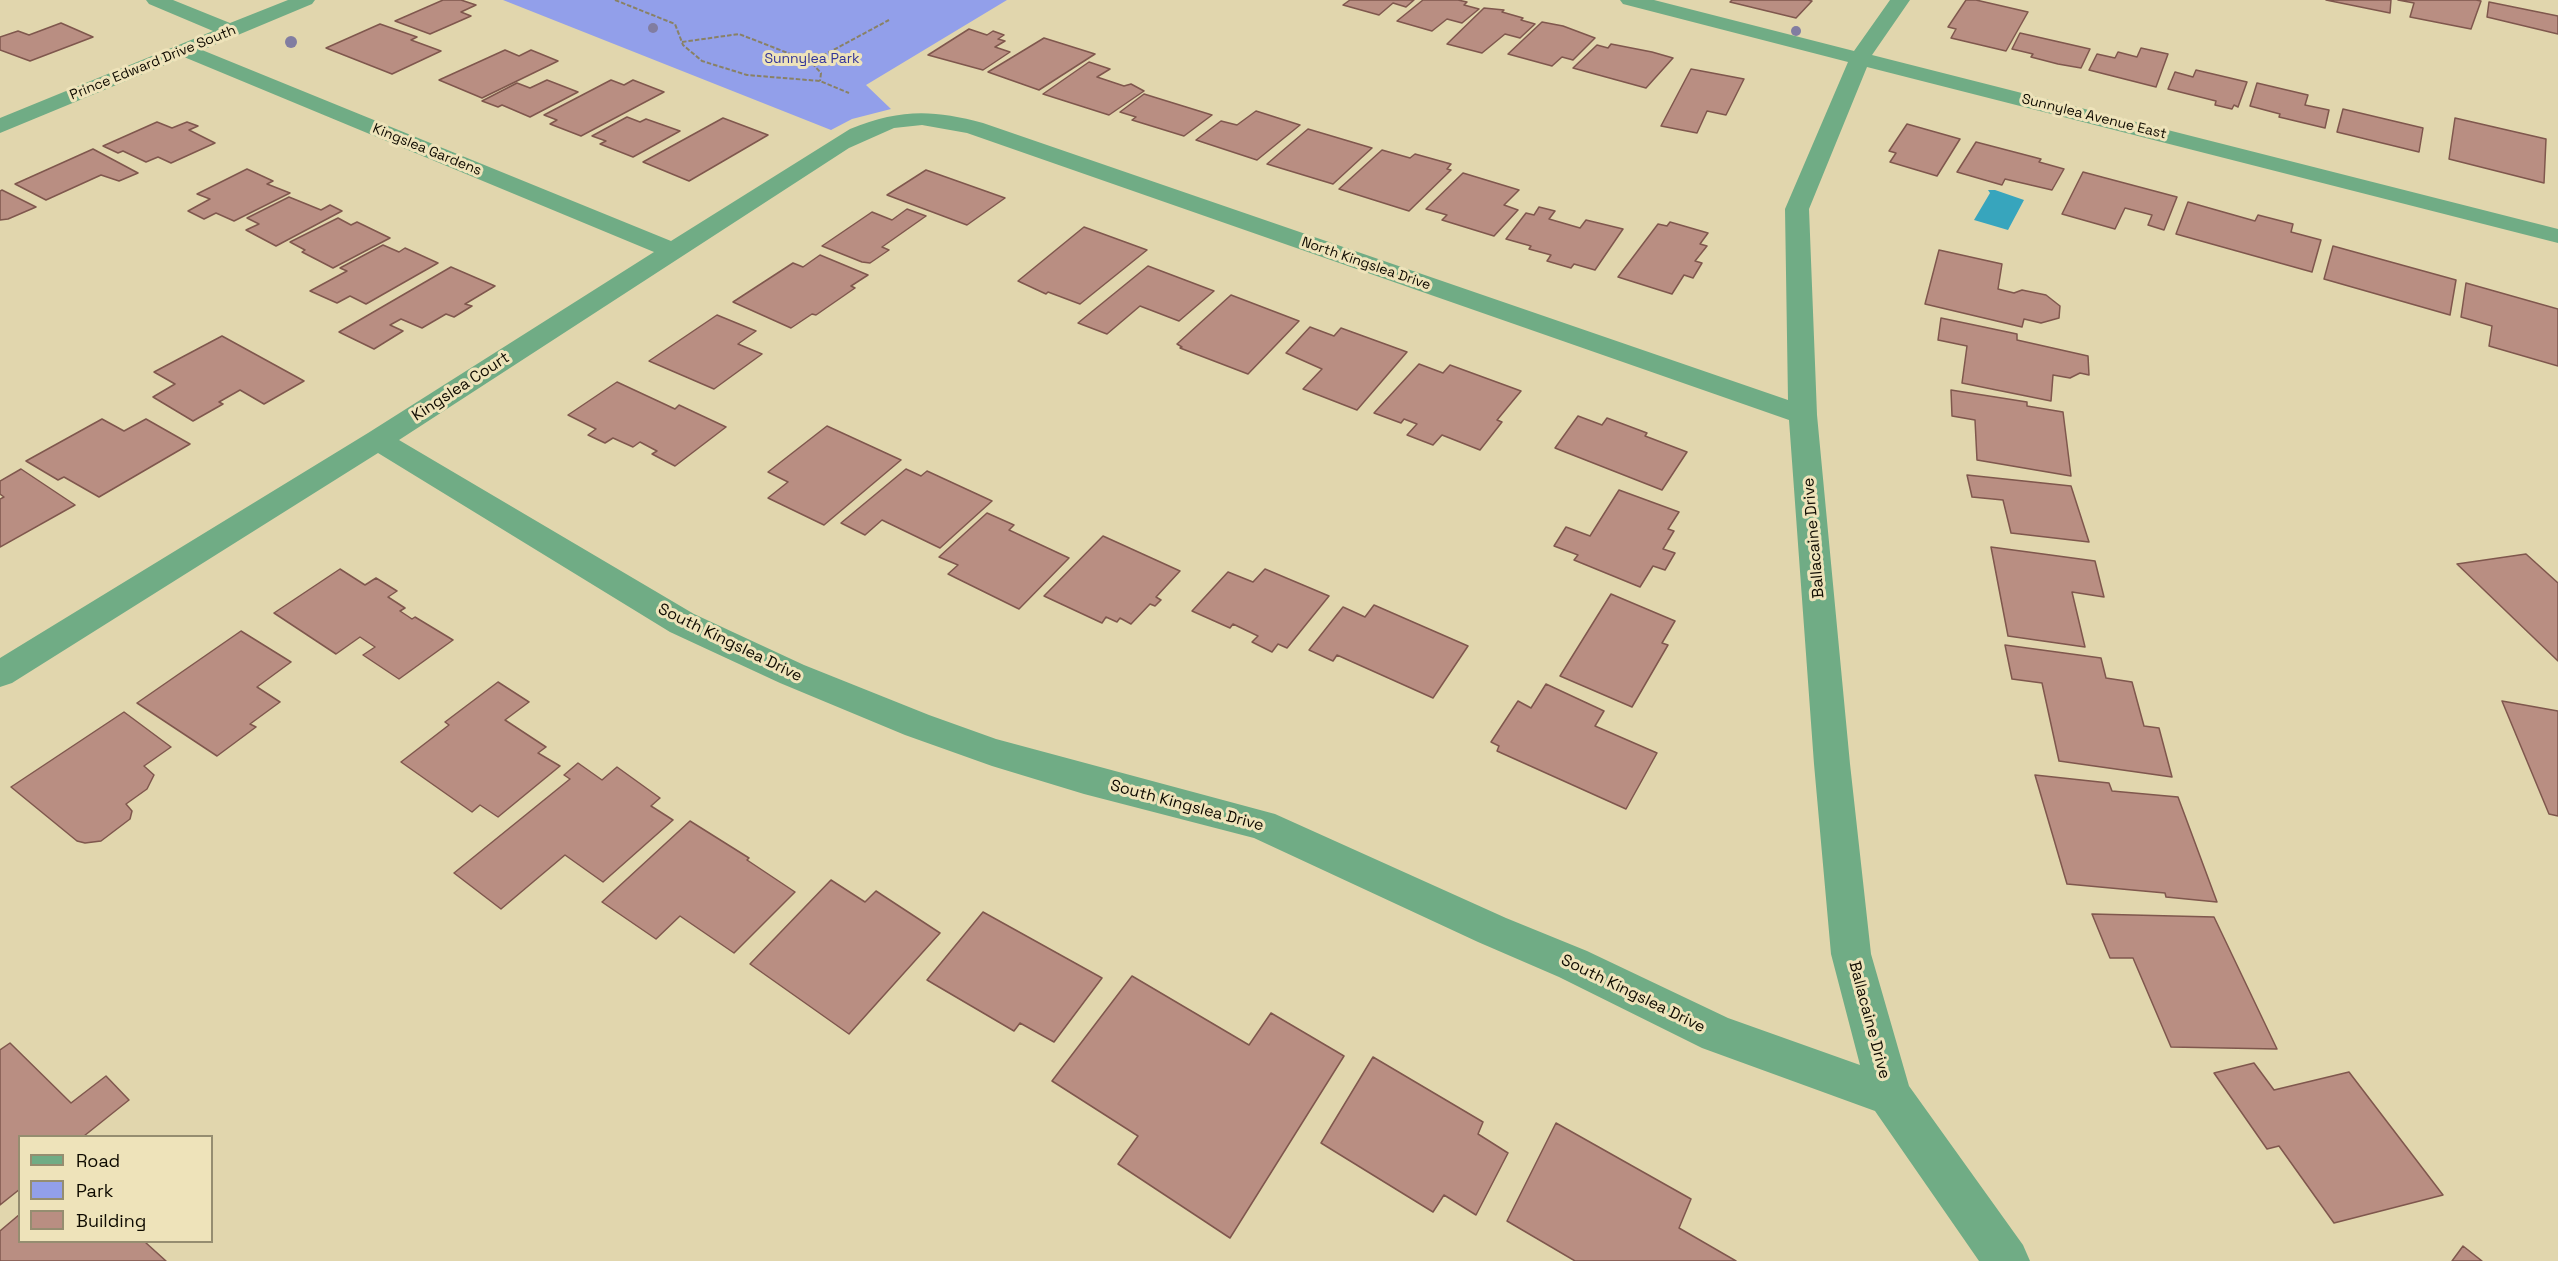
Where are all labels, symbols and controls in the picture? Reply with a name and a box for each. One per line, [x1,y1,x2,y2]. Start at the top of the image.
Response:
street label: Prince Edward Drive South [68,22,238,104]
park label: Sunnylea Park [764,51,860,67]
street label: Sunnylea Avenue East [2020,91,2168,143]
street label: Kingslea Gardens [370,121,484,179]
street label: North Kingslea Drive [1299,234,1433,294]
street label: Kingslea Court [409,348,513,426]
street label: Ballacaine Drive [1799,477,1829,599]
street label: South Kingslea Drive [655,600,805,686]
street label: South Kingslea Drive [1108,776,1266,836]
street label: South Kingslea Drive [1558,951,1708,1037]
street label: Ballacaine Drive [1844,959,1894,1081]
legend [18,1135,213,1243]
text: Road [76,1149,120,1172]
text: Park [76,1179,113,1202]
text: Building [76,1209,146,1232]

